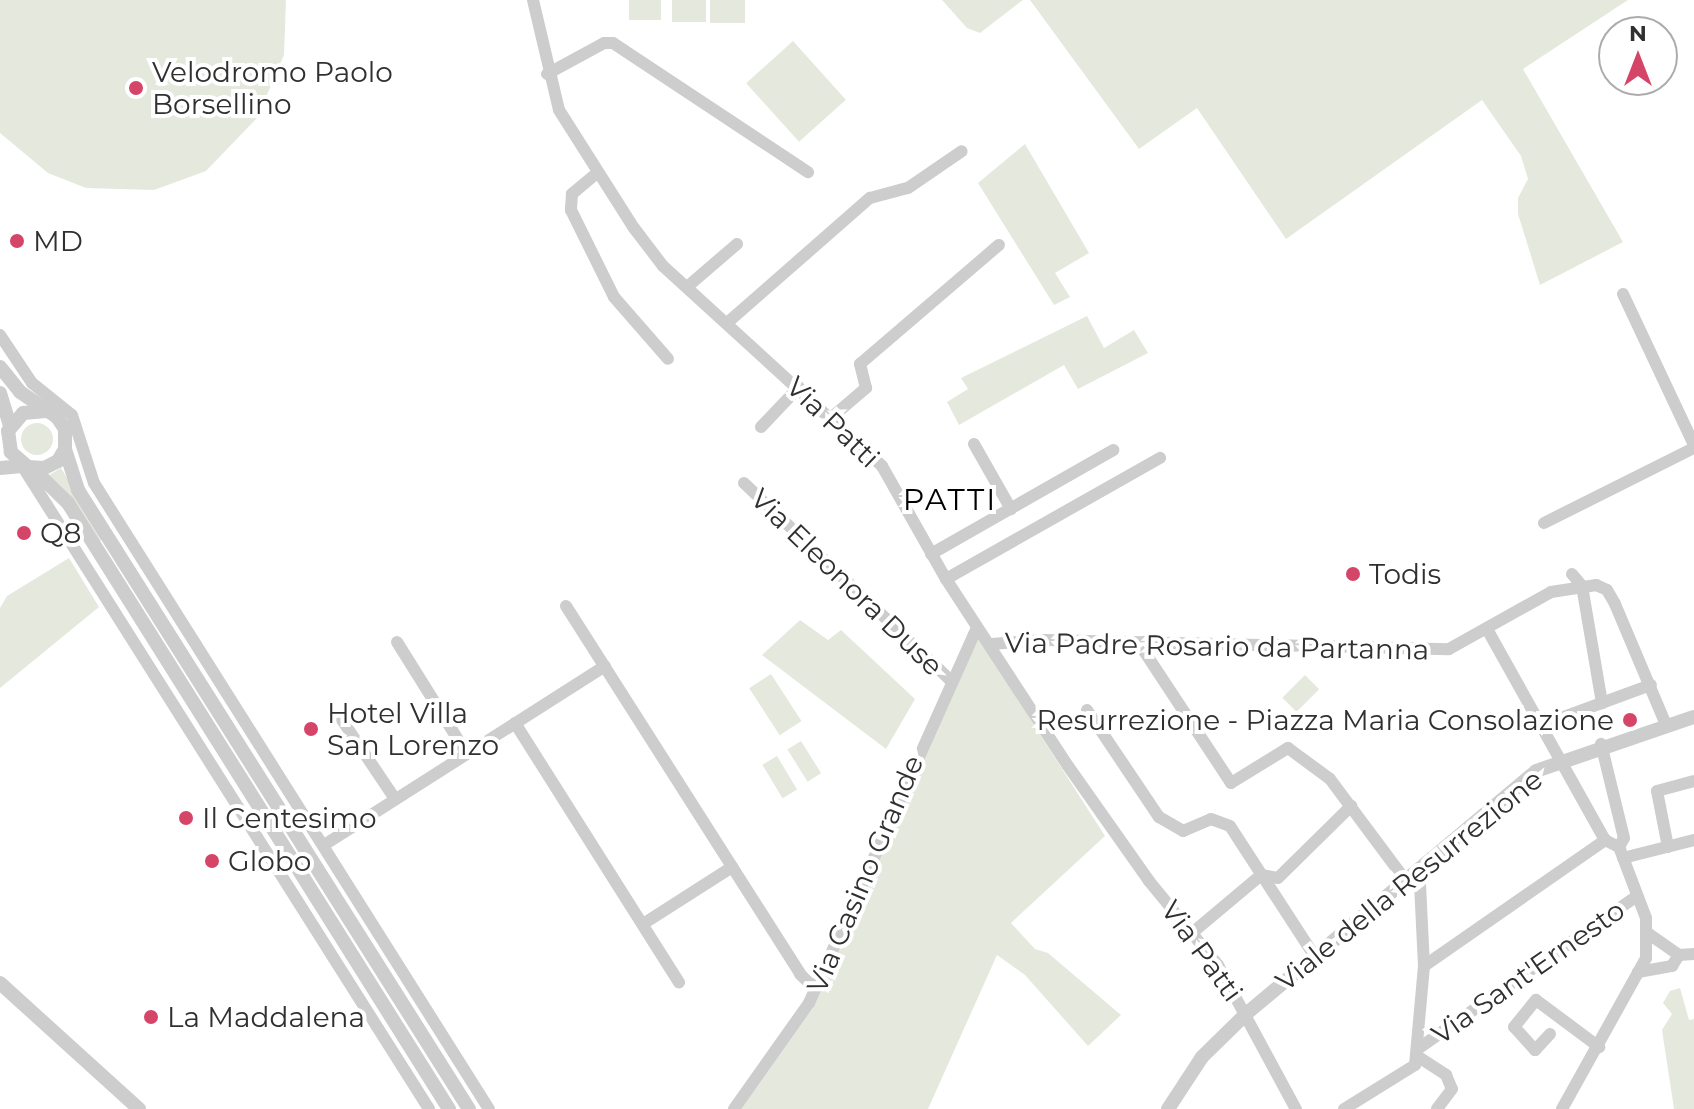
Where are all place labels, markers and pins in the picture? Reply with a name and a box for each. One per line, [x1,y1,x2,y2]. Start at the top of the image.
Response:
place label: Velodromo Paolo Borsellino [152,55,393,121]
marker: Velodromo Paolo Borsellino [127,79,145,97]
place label: MD [33,224,83,258]
marker: MD [8,232,26,250]
place label: Q8 [40,516,81,550]
marker: Q8 [15,524,33,542]
place label: Todis [1369,557,1441,591]
marker: Todis [1344,565,1362,583]
place label: Hotel Villa San Lorenzo [327,696,499,762]
place label: Resurrezione - Piazza Maria Consolazione [1037,703,1614,737]
marker: Resurrezione - Piazza Maria Consolazione [1621,711,1639,729]
marker: Hotel Villa San Lorenzo [302,720,320,738]
place label: Il Centesimo [202,801,377,835]
marker: Il Centesimo [177,809,195,827]
place label: Globo [228,844,311,878]
marker: Globo [203,852,221,870]
place label: La Maddalena [167,1000,365,1034]
marker: La Maddalena [142,1008,160,1026]

